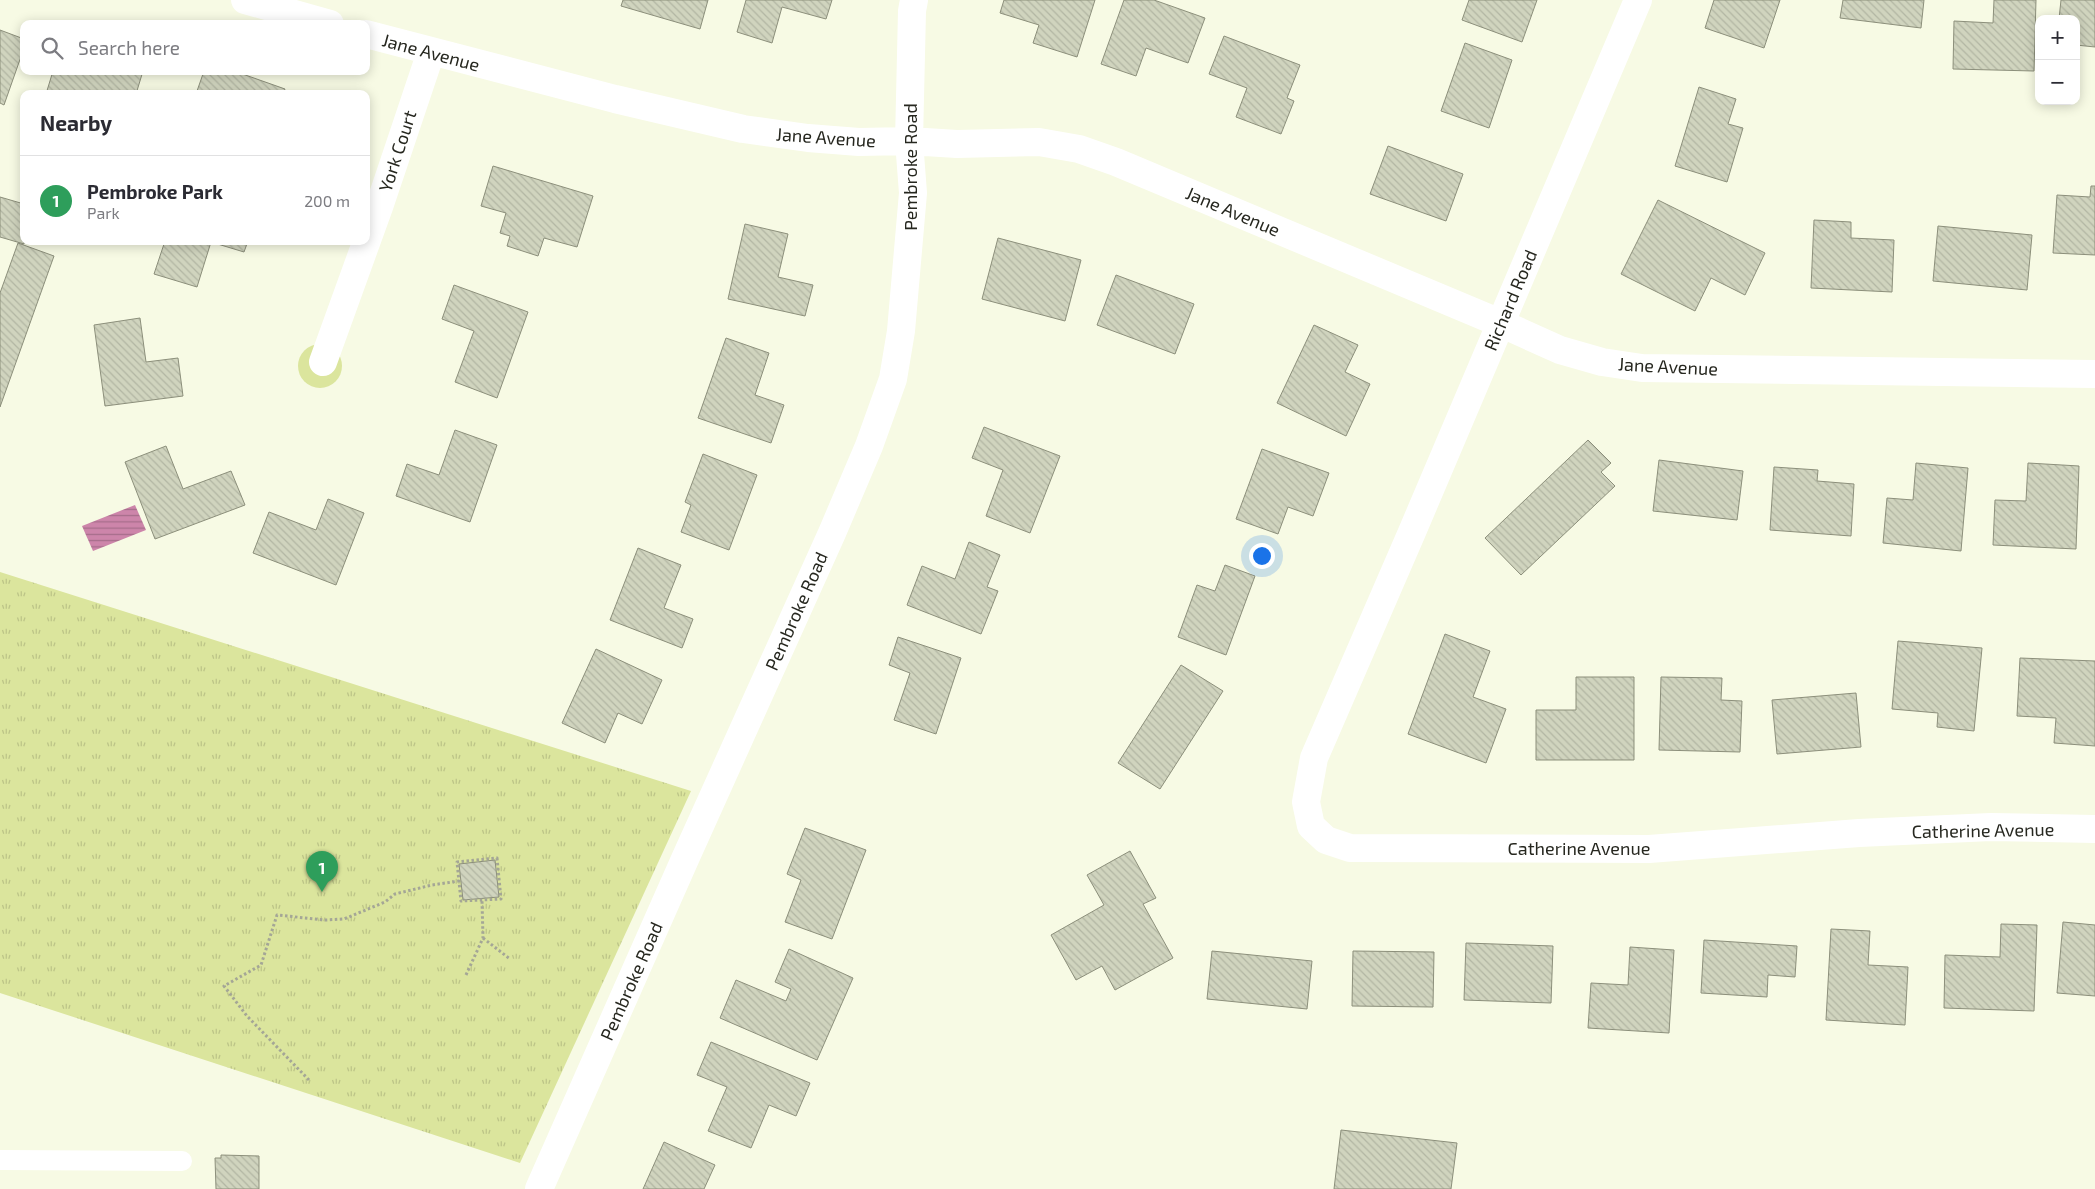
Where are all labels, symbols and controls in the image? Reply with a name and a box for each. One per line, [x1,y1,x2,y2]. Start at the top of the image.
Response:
map controls [2035,15,2080,105]
button: + [2035,15,2080,60]
search box [20,20,370,75]
street label: Jane Avenue [380,28,482,76]
icon: search [38,34,66,62]
text: Search here [78,36,180,59]
button: − [2035,60,2080,105]
street label: Pembroke Road [899,103,921,231]
street label: York Court [374,107,421,194]
text: Nearby [40,110,112,135]
street label: Jane Avenue [775,123,877,151]
text: Pembroke Park [87,180,223,203]
street label: Jane Avenue [1183,181,1283,241]
text: 1 [53,191,59,210]
text: 200 m [304,191,350,210]
text: Park [87,203,120,222]
street label: Richard Road [1479,246,1541,354]
street label: Jane Avenue [1617,352,1719,380]
your location [1249,543,1275,569]
street label: Pembroke Road [760,548,832,674]
street label: Catherine Avenue [1911,818,2055,842]
street label: Catherine Avenue [1508,837,1650,859]
pin: 1 [306,851,338,892]
street label: Pembroke Road [595,918,667,1044]

